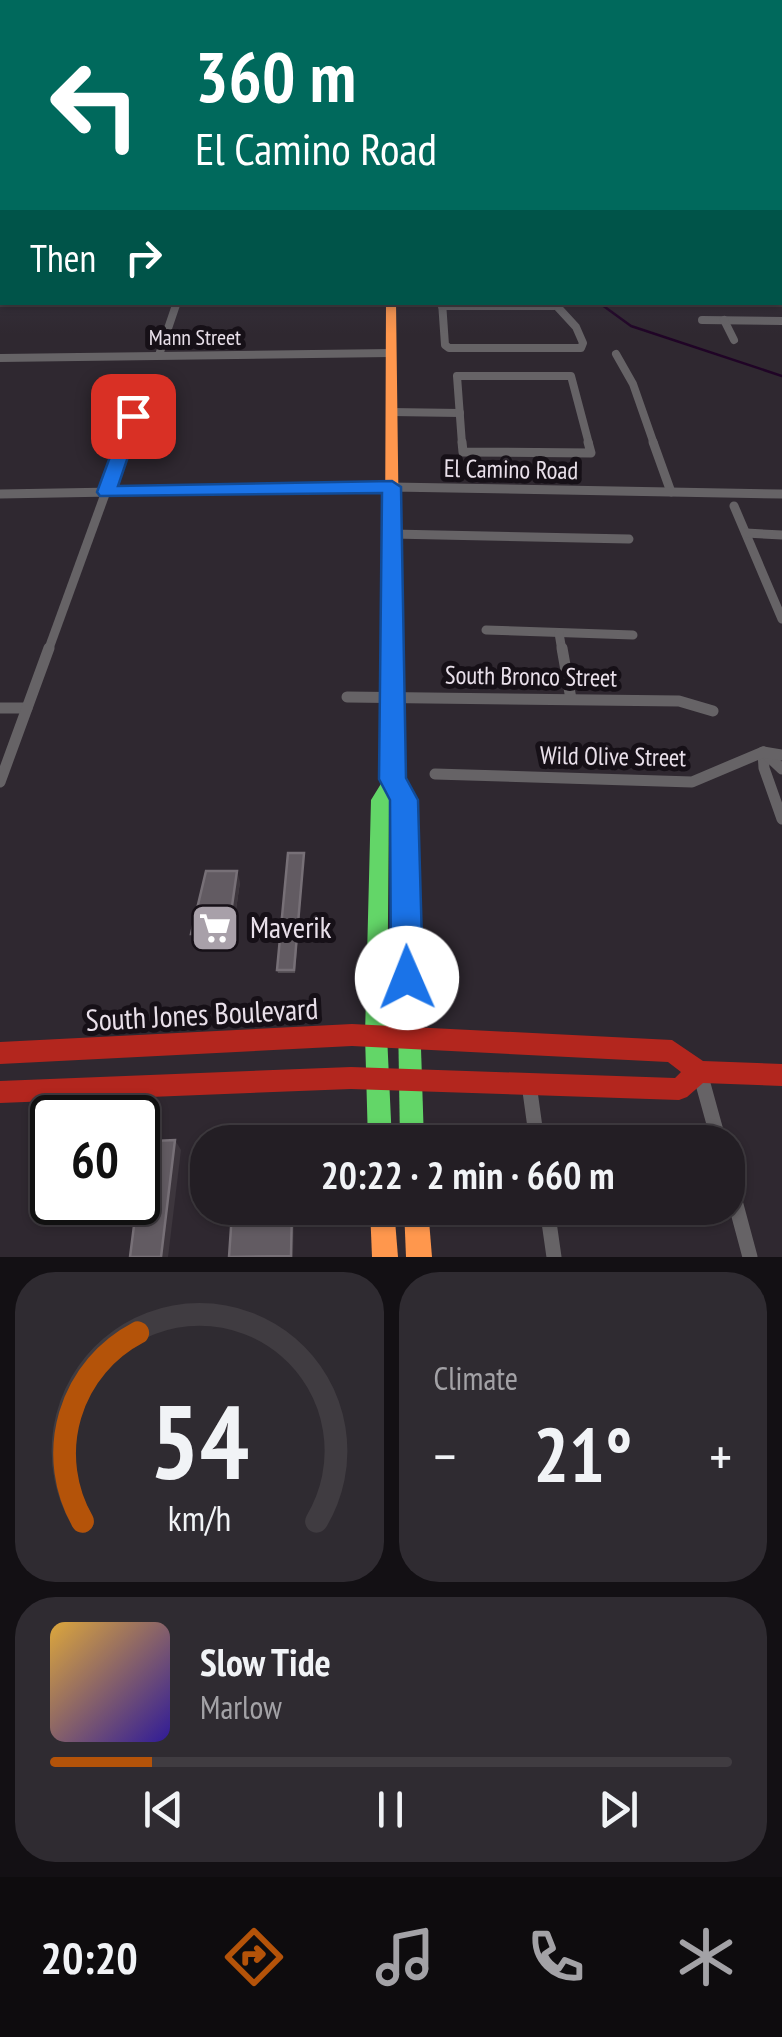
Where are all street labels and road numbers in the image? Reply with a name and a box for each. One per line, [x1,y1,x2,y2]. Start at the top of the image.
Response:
street label: Mann Street [149,323,241,351]
street label: El Camino Road [444,452,578,486]
street label: South Bronco Street [445,658,618,694]
street label: Wild Olive Street [540,739,687,773]
street label: South Jones Boulevard [85,988,319,1039]

